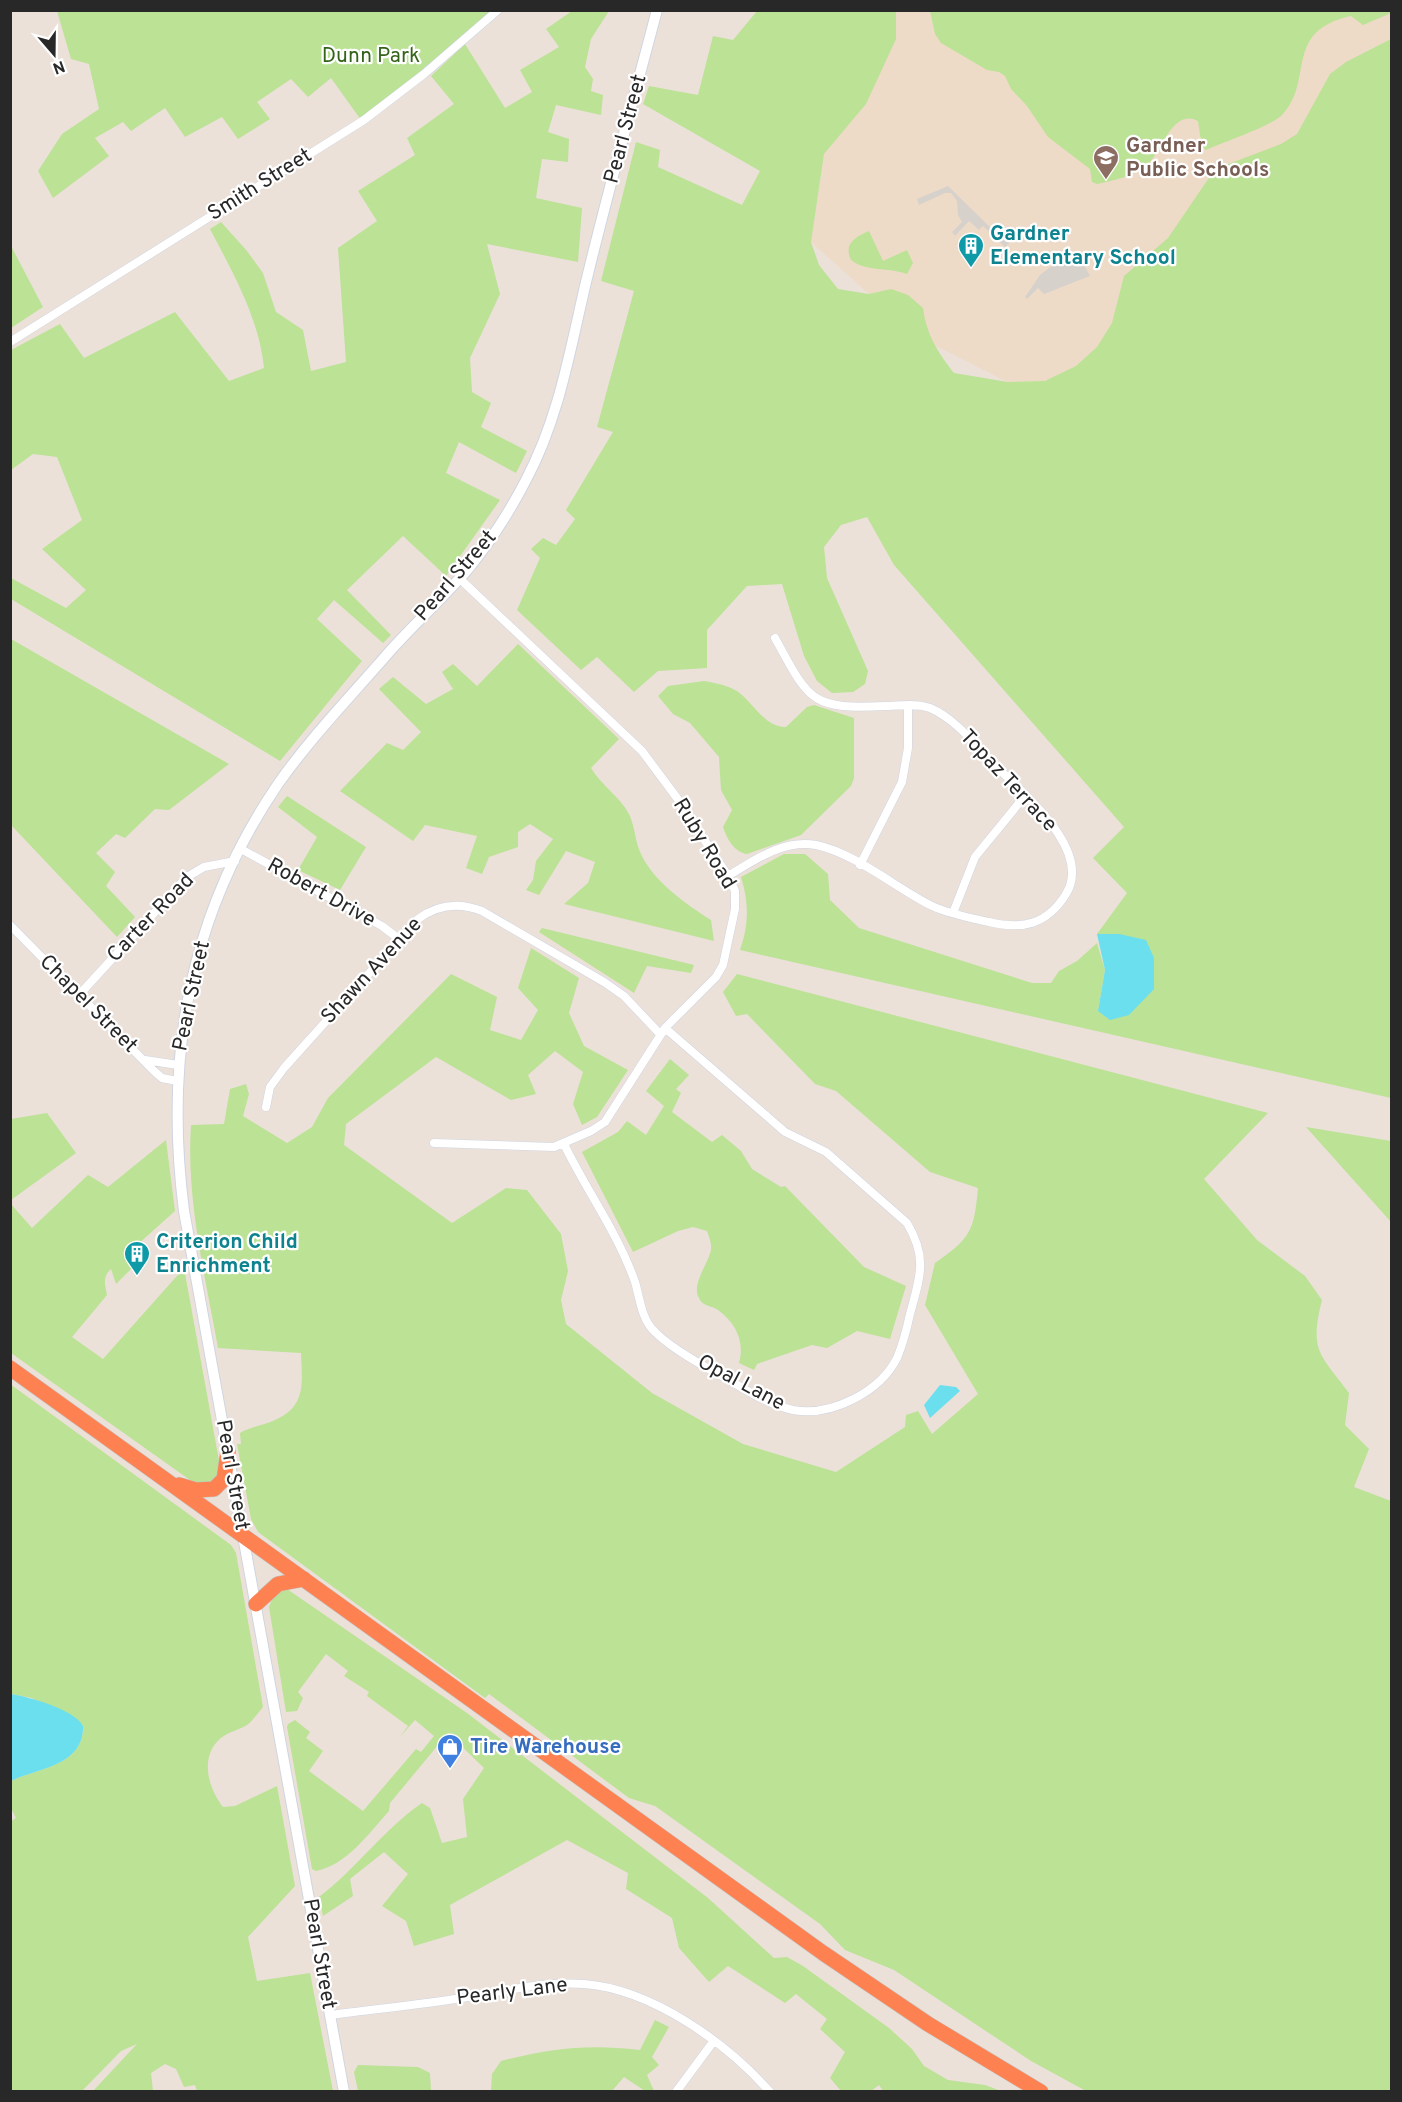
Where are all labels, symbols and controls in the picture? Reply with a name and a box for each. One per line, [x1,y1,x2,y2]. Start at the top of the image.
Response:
north arrow [24,24,84,84]
park label: Dunn Park [322,43,420,70]
text: N [50,55,67,78]
street label: Pearl Street [598,71,654,187]
place label: Gardner Public Schools [1126,133,1269,184]
street label: Smith Street [203,142,317,228]
school or university icon: Gardner Public Schools [1091,143,1121,181]
place label: Gardner Elementary School [990,221,1176,272]
building icon: Gardner Elementary School [956,231,986,269]
street label: Pearl Street [409,525,503,627]
street label: Topaz Terrace [953,724,1063,838]
street label: Ruby Road [666,793,742,895]
street label: Robert Drive [262,852,380,934]
street label: Carter Road [102,867,200,969]
street label: Shawn Avenue [316,912,428,1030]
street label: Pearl Street [167,938,217,1054]
street label: Chapel Street [33,949,143,1059]
place label: Criterion Child Enrichment [156,1229,298,1280]
building icon: Criterion Child Enrichment [122,1239,152,1277]
street label: Opal Lane [692,1349,790,1417]
street label: Pearl Street [209,1417,255,1533]
shop icon: Tire Warehouse [435,1732,465,1770]
place label: Tire Warehouse [470,1734,621,1761]
street label: Pearl Street [296,1896,342,2012]
street label: Pearly Lane [455,1972,569,2012]

